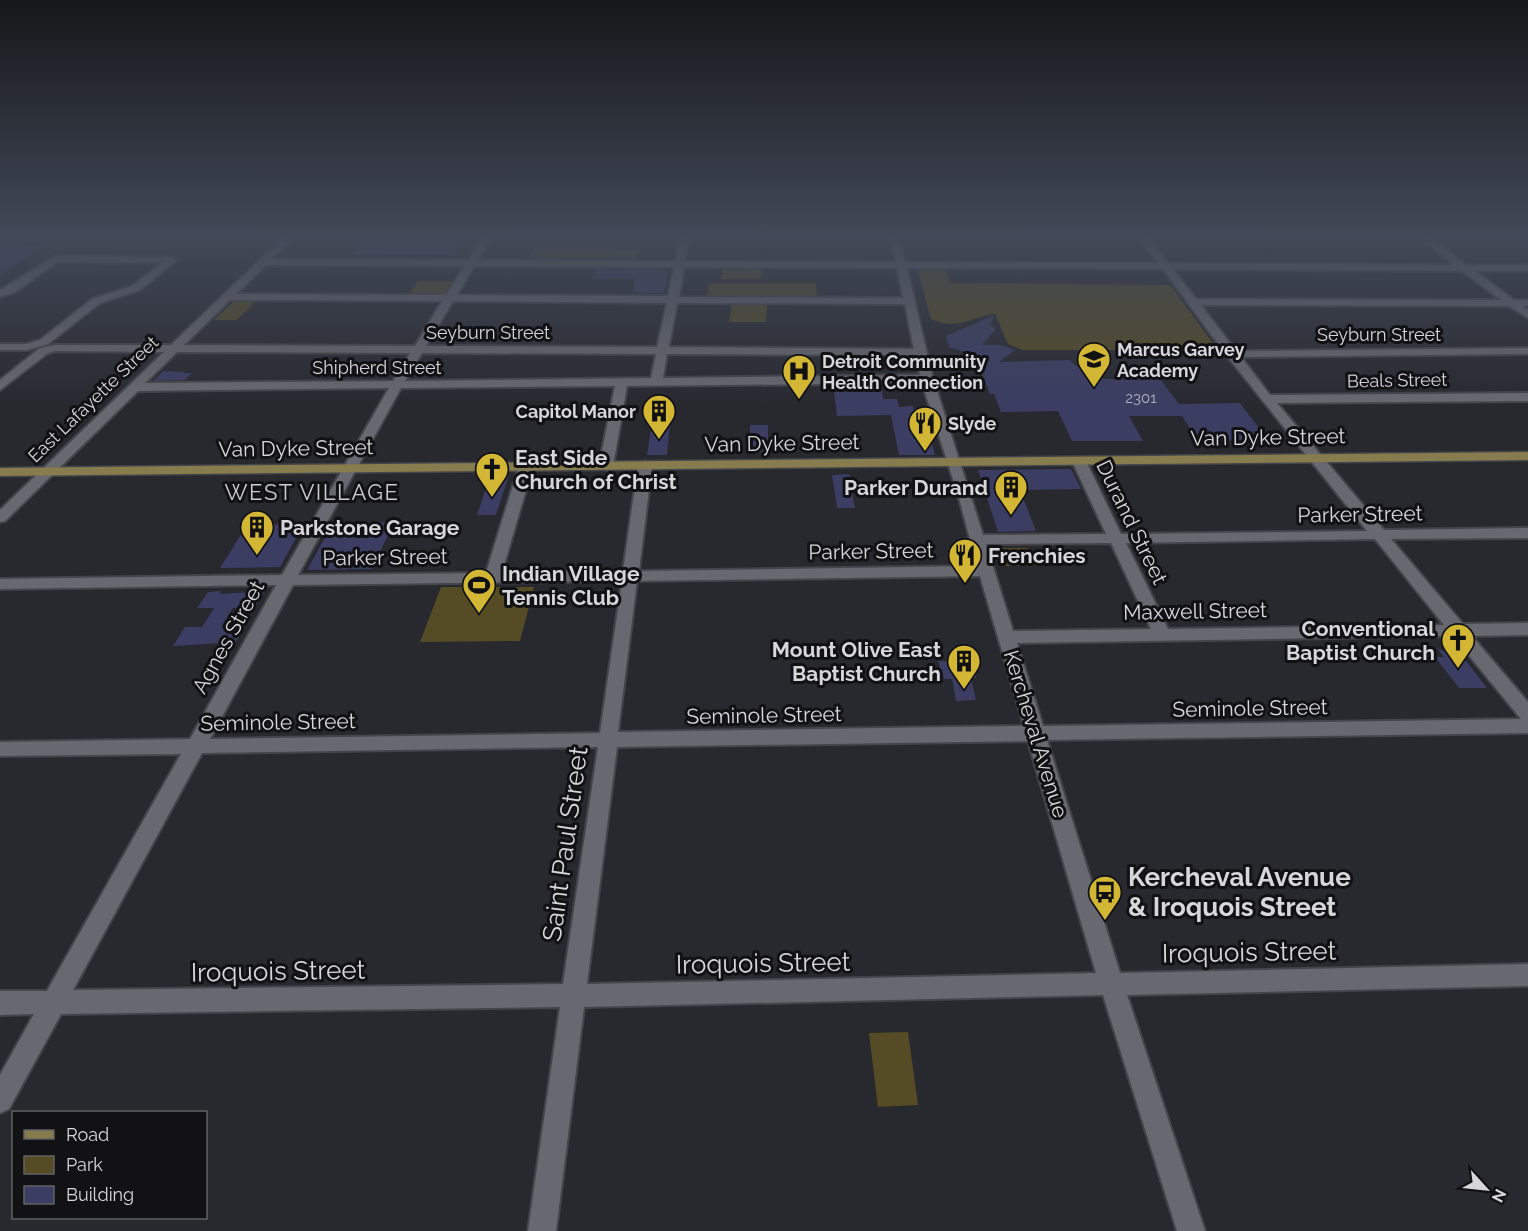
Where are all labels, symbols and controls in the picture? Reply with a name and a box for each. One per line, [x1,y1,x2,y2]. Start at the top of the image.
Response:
street label: Seyburn Street [426,322,550,343]
street label: Seyburn Street [1317,324,1441,345]
street label: East Lafayette Street [24,332,162,466]
place label: Marcus Garvey Academy [1117,339,1245,381]
school or university icon: Marcus Garvey Academy [1076,341,1112,388]
place label: Detroit Community Health Connection [822,351,986,393]
hospital icon: Detroit Community Health Connection [781,353,817,400]
street label: Shipherd Street [312,357,442,378]
street label: Beals Street [1347,369,1447,391]
house number: 2301 [1125,389,1157,407]
building icon: Capitol Manor [641,393,677,440]
place label: Capitol Manor [516,401,636,422]
restaurant icon: Slyde [907,405,943,452]
place label: Slyde [948,413,996,434]
street label: Van Dyke Street [1190,423,1346,451]
street label: Van Dyke Street [704,429,860,457]
street label: Van Dyke Street [218,434,374,462]
place label: East Side Church of Christ [515,445,677,494]
church icon: East Side Church of Christ [474,451,510,498]
street label: Durand Street [1091,456,1173,588]
building icon: Parker Durand [993,469,1029,516]
place label: Parker Durand [844,475,988,500]
district label: WEST VILLAGE [225,479,399,505]
street label: Parker Street [1297,500,1423,528]
building icon: Parkstone Garage [239,509,275,556]
place label: Parkstone Garage [280,515,460,540]
street label: Parker Street [808,537,934,565]
restaurant icon: Frenchies [947,537,983,584]
street label: Parker Street [322,543,448,571]
place label: Frenchies [988,543,1086,568]
place label: Indian Village Tennis Club [502,561,640,610]
sports icon: Indian Village Tennis Club [461,567,497,614]
street label: Agnes Street [187,576,269,698]
street label: Maxwell Street [1123,597,1267,625]
place label: Conventional Baptist Church [1286,616,1435,665]
church icon: Conventional Baptist Church [1440,622,1476,669]
place label: Mount Olive East Baptist Church [772,637,941,686]
building icon: Mount Olive East Baptist Church [946,643,982,690]
street label: Kercheval Avenue [999,647,1073,821]
street label: Seminole Street [1172,694,1328,722]
street label: Seminole Street [686,701,842,729]
street label: Seminole Street [200,708,356,736]
street label: Saint Paul Street [536,744,594,943]
place label: Kercheval Avenue & Iroquois Street [1128,862,1351,922]
bus stop icon: Kercheval Avenue & Iroquois Street [1087,874,1123,921]
street label: Iroquois Street [1161,935,1337,969]
street label: Iroquois Street [675,946,851,980]
street label: Iroquois Street [190,954,366,988]
legend [12,1111,207,1219]
text: Road [66,1124,109,1145]
text: Park [66,1154,103,1175]
north arrow [1456,1159,1516,1219]
text: Building [66,1184,134,1205]
text: N [1488,1186,1510,1205]

